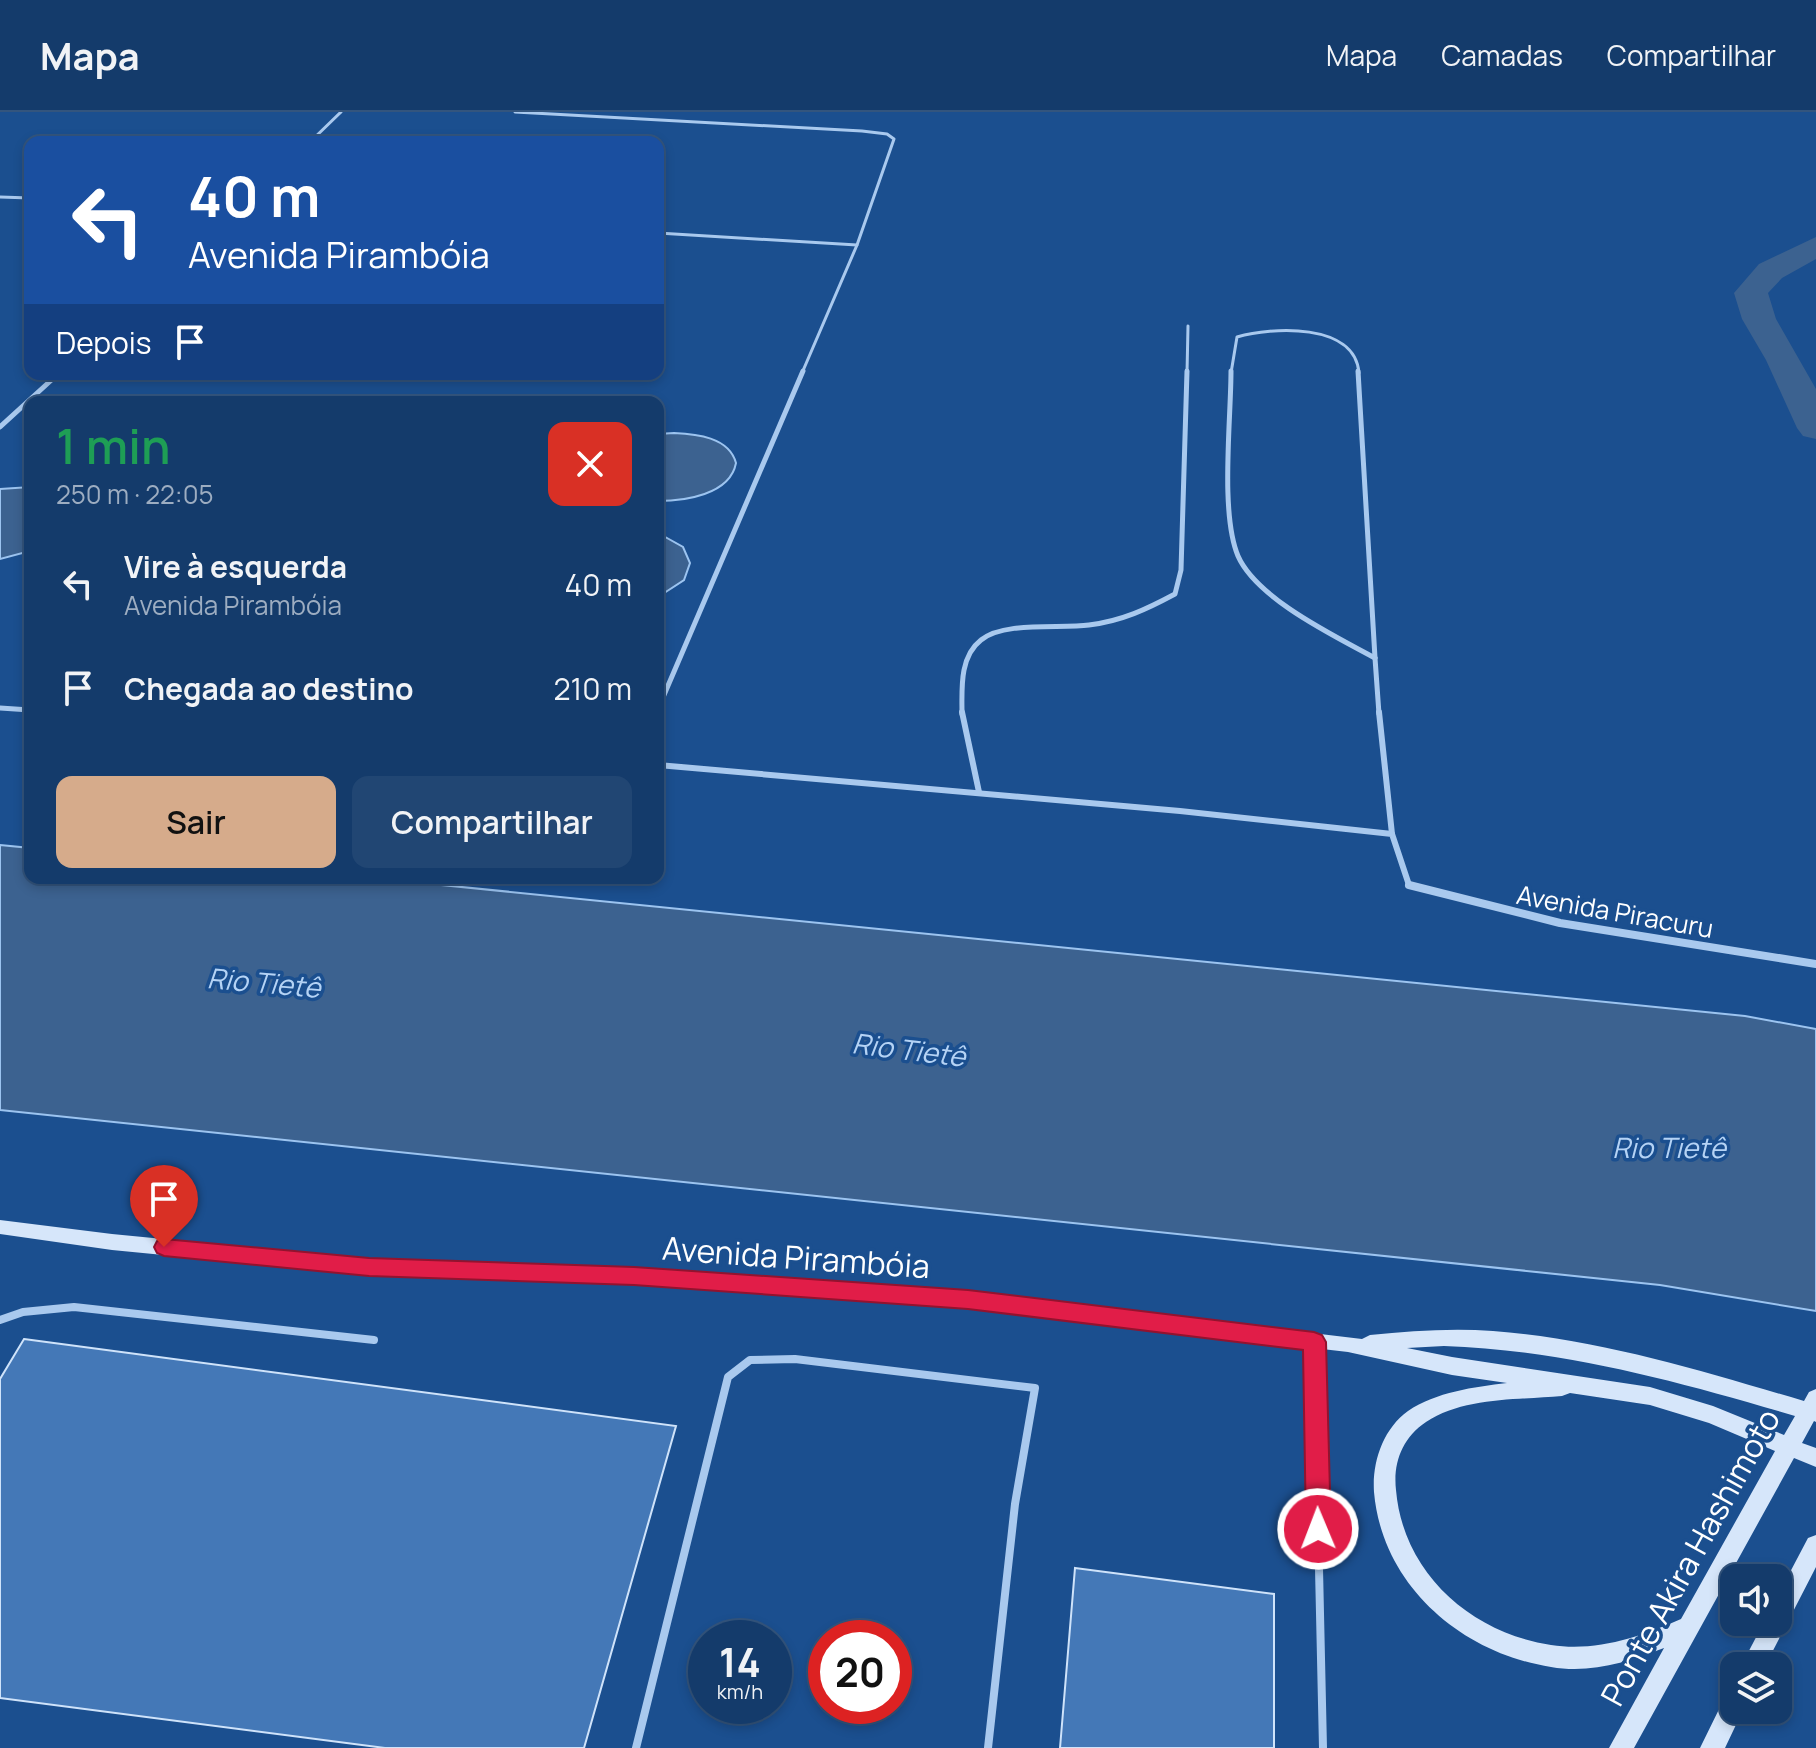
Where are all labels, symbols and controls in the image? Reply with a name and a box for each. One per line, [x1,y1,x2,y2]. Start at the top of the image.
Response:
text: Mapa [40,29,140,81]
text: Mapa [1326,36,1397,74]
text: Camadas [1441,36,1563,74]
text: Compartilhar [1607,36,1776,74]
text: 40 m [188,157,320,234]
icon: left [56,168,160,272]
text: Avenida Pirambóia [188,230,490,279]
icon: arrive [168,320,212,364]
text: Depois [56,322,152,363]
text: 1 min [56,413,170,478]
button: close [548,422,632,506]
text: 250 m · 22:05 [56,476,214,512]
text: Vire à esquerda [124,546,347,587]
icon: left [56,562,100,606]
text: 40 m [565,564,632,605]
text: Avenida Pirambóia [124,587,342,623]
icon: arrive [56,666,100,710]
text: Chegada ao destino [124,668,414,709]
text: 210 m [553,668,632,709]
button: Sair [56,776,336,868]
button: Compartilhar [352,776,632,868]
street label: Avenida Piracuru [1514,876,1716,946]
water label: Rio Tietê [206,958,324,1006]
water label: Rio Tietê [850,1023,969,1075]
water label: Rio Tietê [1612,1128,1727,1166]
pin [130,1165,198,1247]
icon: arrive [142,1177,186,1221]
street label: Avenida Pirambóia [661,1226,931,1288]
street label: Ponte Akira Hashimoto [1590,1401,1790,1713]
position arrow [1276,1487,1360,1571]
map controls [1720,1564,1792,1724]
button: sound [1720,1564,1792,1636]
speed limit sign: 20 [808,1620,912,1724]
text: 14 [719,1634,761,1689]
button: layers [1720,1652,1792,1724]
text: km/h [717,1678,763,1705]

